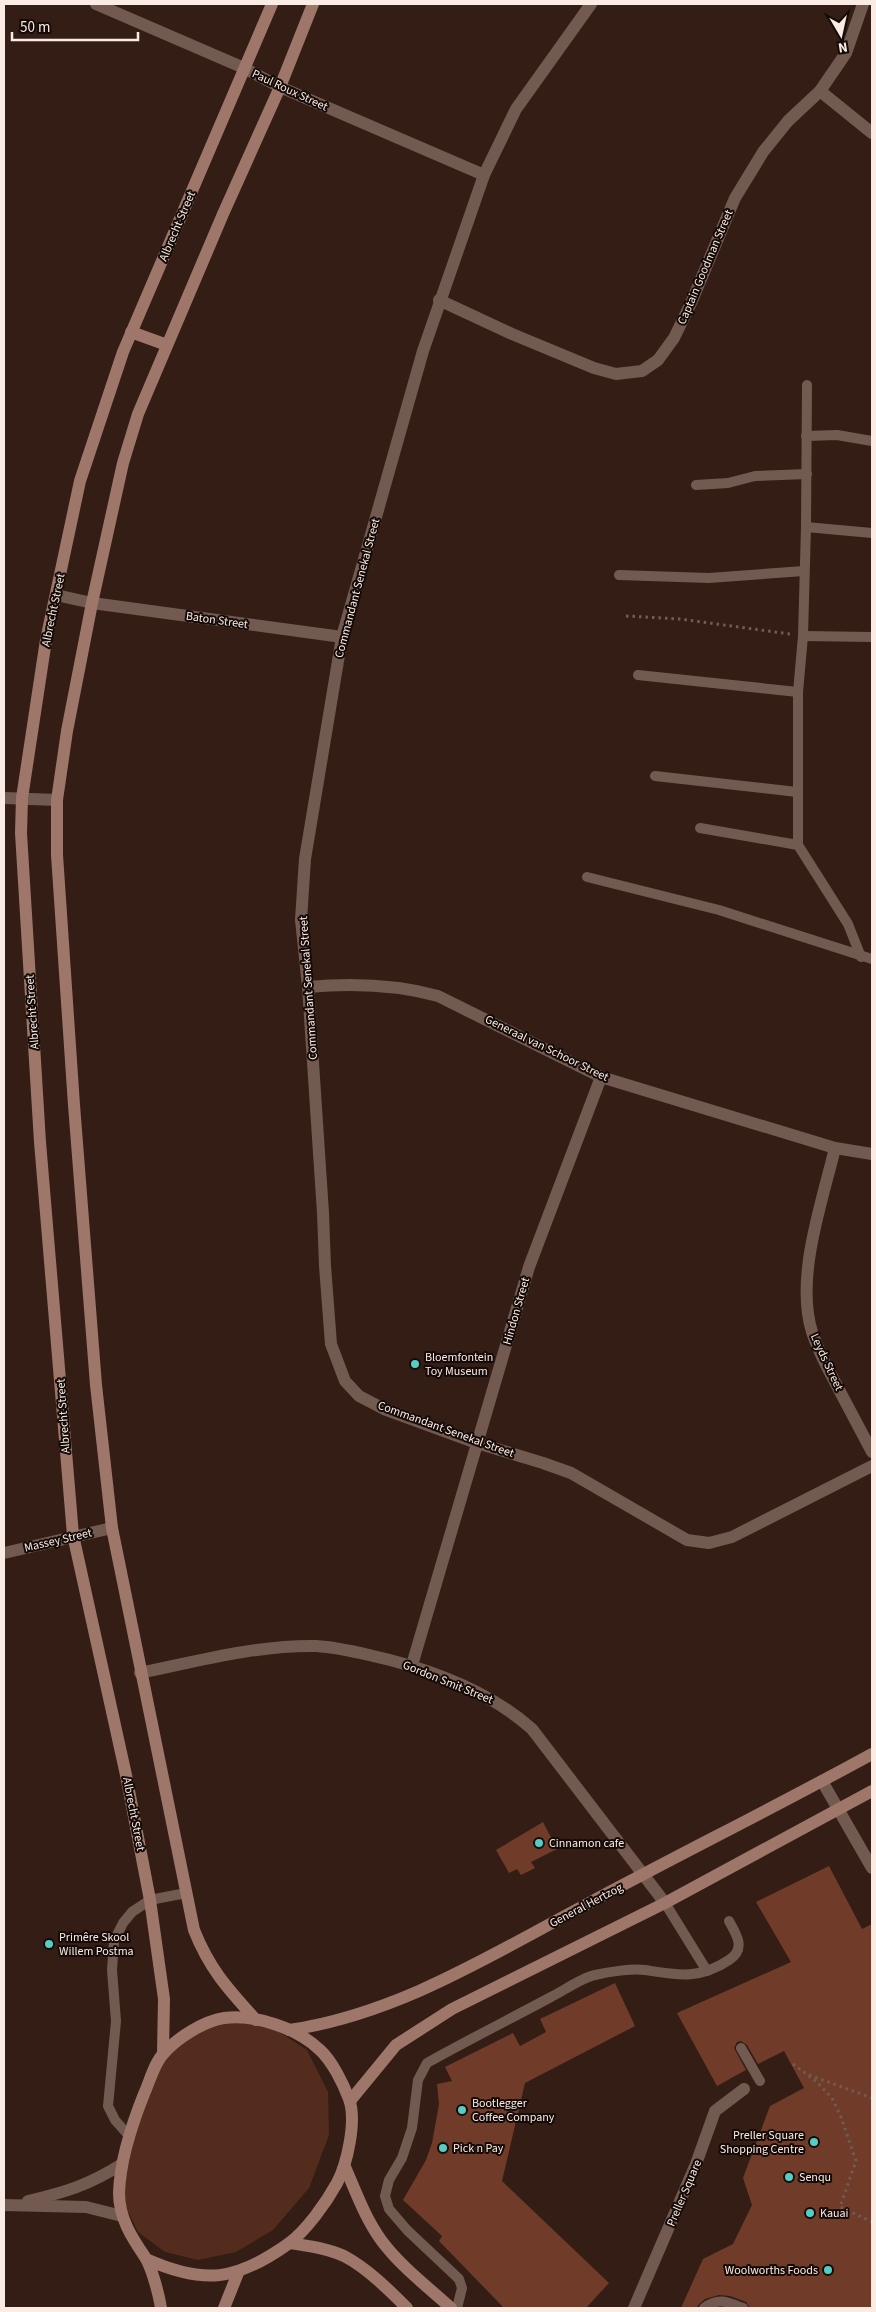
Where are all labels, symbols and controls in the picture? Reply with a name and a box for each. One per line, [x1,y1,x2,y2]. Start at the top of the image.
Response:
scale bar [12,10,139,42]
north arrow [816,10,866,60]
text: 50 m [20,17,50,38]
text: N [837,36,849,57]
street label: Paul Roux Street [249,65,330,115]
street label: Albrecht Street [155,188,200,264]
street label: Captain Goodman Street [674,207,737,327]
street label: Commandant Senekal Street [331,516,384,660]
street label: Albrecht Street [37,572,70,648]
street label: Baton Street [185,608,249,633]
street label: Commandant Senekal Street [295,916,322,1060]
street label: Albrecht Street [21,974,44,1050]
street label: Generaal van Schoor Street [482,1011,612,1086]
street label: Hindon Street [499,1275,534,1347]
street label: Leyds Street [806,1331,847,1394]
place label: Bloemfontein Toy Museum [425,1349,493,1380]
marker: Bloemfontein Toy Museum [409,1358,421,1370]
street label: Albrecht Street [52,1378,75,1454]
street label: Commandant Senekal Street [375,1397,516,1462]
street label: Massey Street [23,1524,94,1557]
street label: Gordon Smit Street [400,1657,495,1708]
street label: Albrecht Street [118,1776,149,1852]
place label: Cinnamon cafe [549,1835,624,1852]
marker: Cinnamon cafe [533,1837,545,1849]
street label: General Hertzog [547,1879,626,1932]
place label: Primêre Skool Willem Postma [59,1929,134,1960]
marker: Primêre Skool Willem Postma [43,1938,55,1950]
place label: Bootlegger Coffee Company [472,2095,555,2126]
marker: Bootlegger Coffee Company [456,2104,468,2116]
place label: Preller Square Shopping Centre [720,2127,804,2158]
marker: Preller Square Shopping Centre [808,2136,820,2148]
place label: Pick n Pay [453,2140,504,2157]
marker: Pick n Pay [437,2142,449,2154]
street label: Preller Square [663,2157,706,2229]
place label: Senqu [799,2169,831,2186]
marker: Senqu [783,2171,795,2183]
place label: Kauai [820,2205,849,2222]
marker: Kauai [804,2207,816,2219]
place label: Woolworths Foods [725,2262,818,2279]
marker: Woolworths Foods [822,2264,834,2276]

